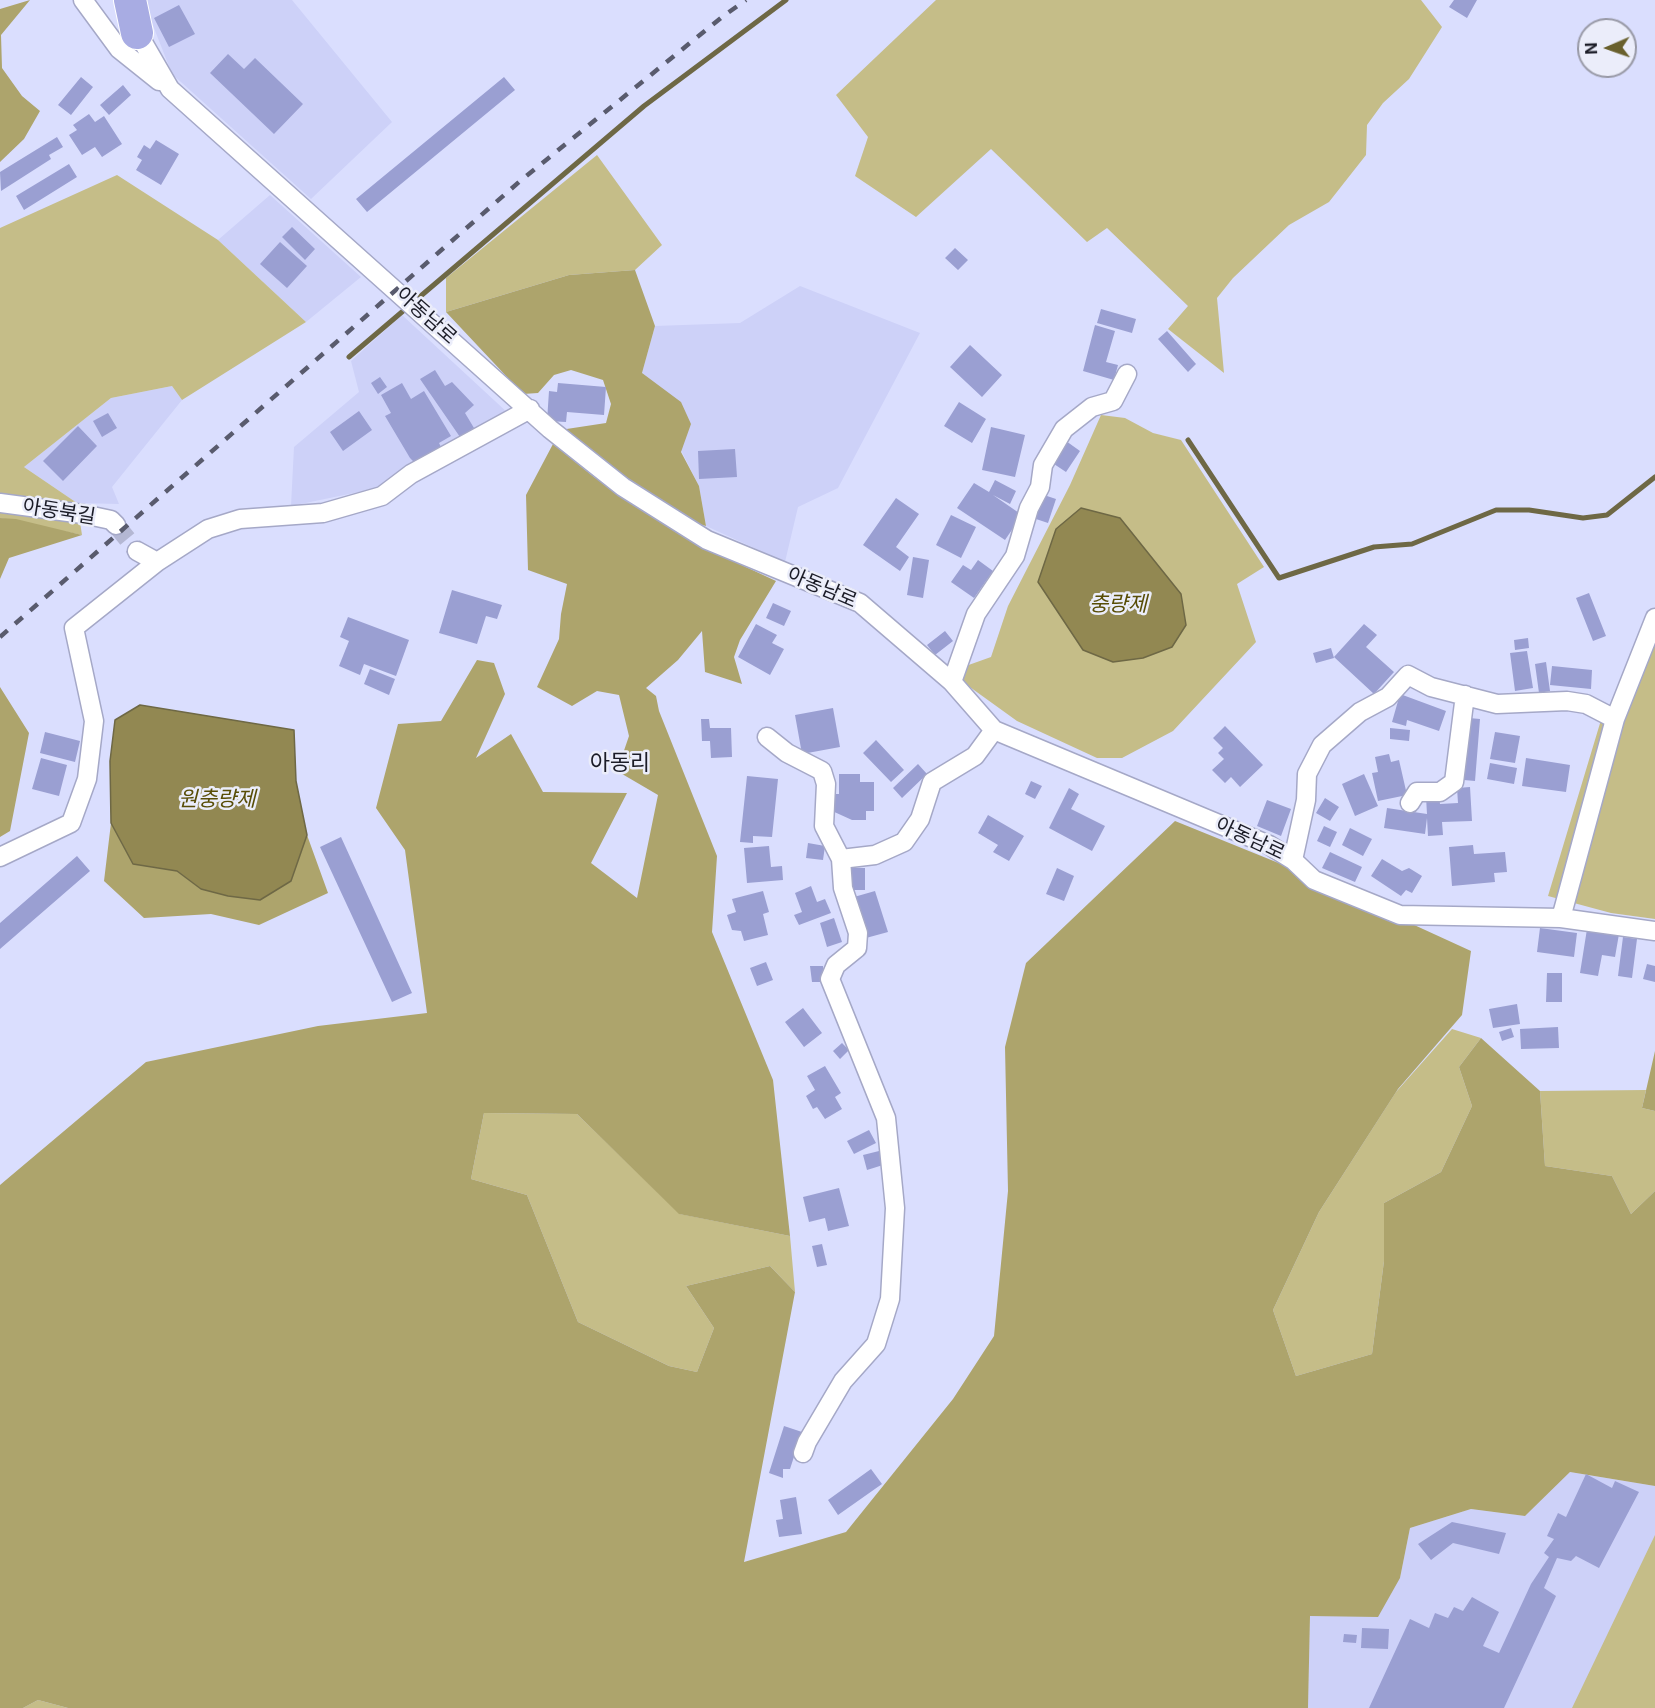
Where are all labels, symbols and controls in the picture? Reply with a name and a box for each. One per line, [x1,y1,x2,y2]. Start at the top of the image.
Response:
north arrow [1577,18,1637,78]
text: N [1581,42,1601,55]
street label: 아동남로 [391,282,461,350]
street label: 아동북길 [21,494,97,530]
street label: 아동남로 [783,563,861,613]
water label: 충량제 [1089,592,1147,618]
district label: 아동리 [590,750,650,776]
water label: 원충량제 [178,787,256,813]
street label: 아동남로 [1212,813,1288,865]

